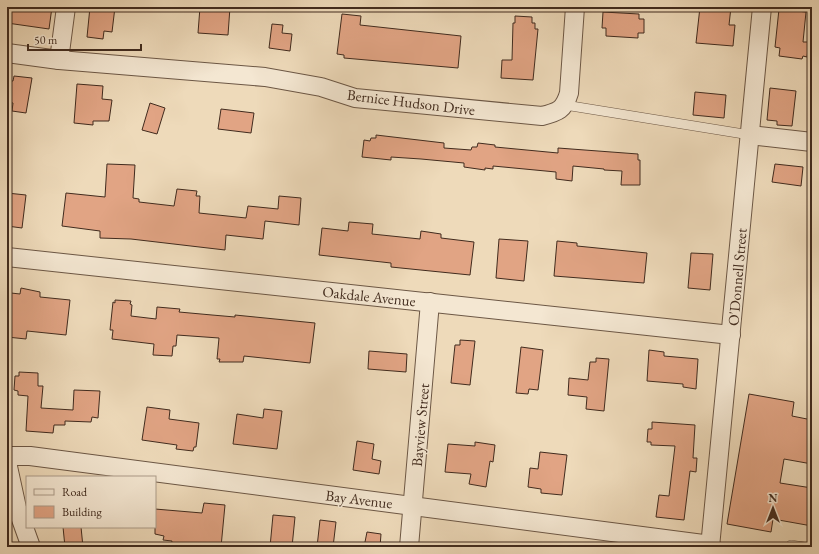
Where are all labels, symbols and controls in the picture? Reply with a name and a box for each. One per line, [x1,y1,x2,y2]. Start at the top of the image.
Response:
scale bar [28,26,141,52]
text: 50 m [34,32,58,48]
street label: Bernice Hudson Drive [346,85,476,119]
street label: O'Donnell Street [723,227,751,327]
street label: Oakdale Avenue [321,282,417,310]
street label: Bayview Street [407,382,433,467]
legend [26,476,156,528]
text: Road [62,484,88,500]
street label: Bay Avenue [324,485,394,513]
north arrow [753,488,793,528]
text: N [769,491,778,505]
text: Building [62,504,103,520]

